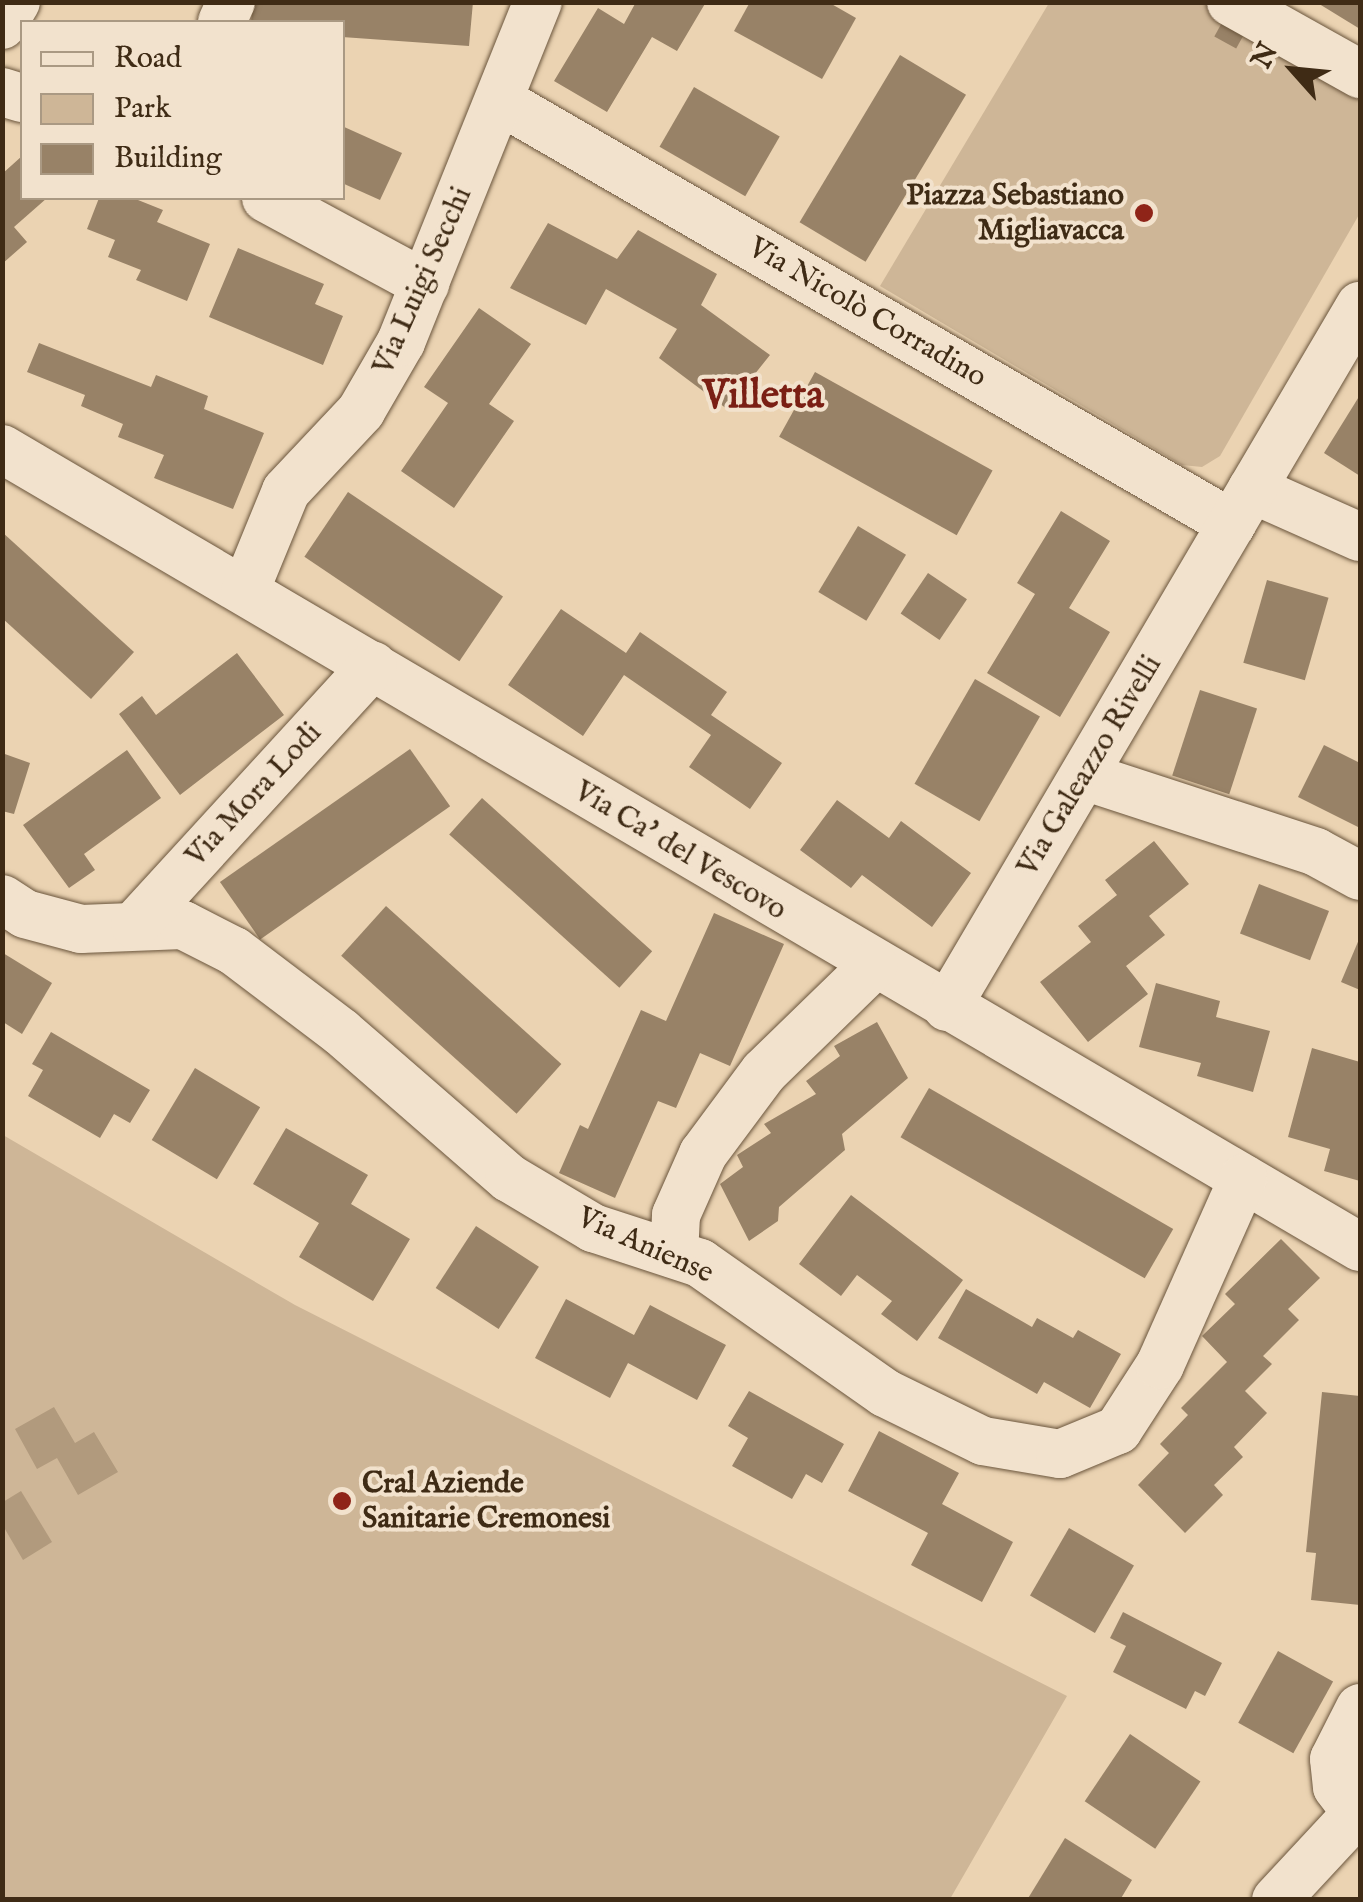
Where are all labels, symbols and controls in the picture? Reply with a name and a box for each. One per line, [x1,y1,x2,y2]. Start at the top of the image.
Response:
legend [20,20,345,200]
north arrow [1243,20,1343,120]
text: N [1245,37,1287,75]
text: Road [114,40,182,78]
text: Park [114,90,171,128]
text: Building [114,140,222,178]
place label: Piazza Sebastiano Migliavacca [906,178,1124,248]
street label: Via Luigi Secchi [366,181,480,381]
marker: Piazza Sebastiano Migliavacca [1133,202,1155,224]
street label: Via Nicolò Corradino [741,230,993,396]
district label: Villetta [702,373,824,421]
street label: Via Galeazzo Rivelli [1010,649,1170,883]
street label: Via Mora Lodi [178,716,330,874]
street label: Via Ca' del Vescovo [567,773,793,929]
street label: Via Aniense [571,1200,719,1292]
place label: Cral Aziende Sanitarie Cremonesi [362,1466,610,1536]
marker: Cral Aziende Sanitarie Cremonesi [331,1490,353,1512]

